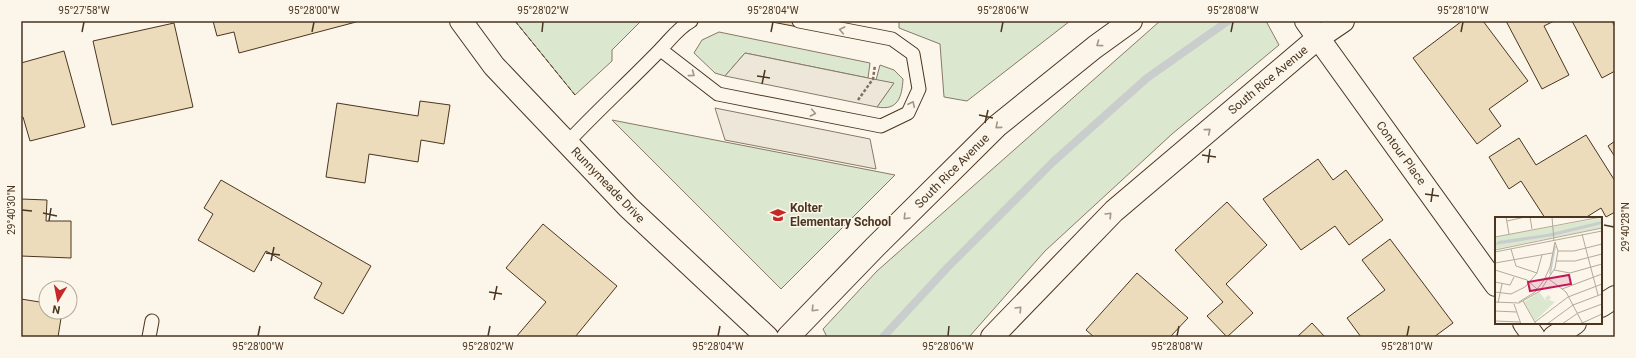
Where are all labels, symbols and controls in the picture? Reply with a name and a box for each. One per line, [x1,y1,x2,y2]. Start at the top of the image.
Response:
text: 95°27'58"W [58,5,110,16]
text: 95°28'00"W [288,5,340,16]
text: 95°28'02"W [517,5,569,16]
text: 95°28'04"W [747,5,799,16]
text: 95°28'06"W [977,5,1029,16]
text: 95°28'08"W [1207,5,1259,16]
text: 95°28'10"W [1437,5,1489,16]
one-way arrow [838,26,845,34]
one-way arrow [1097,39,1104,46]
street label: South Rice Avenue [1225,43,1311,117]
one-way arrow [687,69,694,76]
one-way arrow [907,101,915,109]
one-way arrow [810,108,816,116]
street label: Contour Place [1373,118,1429,188]
one-way arrow [996,121,1003,128]
one-way arrow [1204,128,1211,135]
street label: South Rice Avenue [912,131,992,211]
street label: Runnymeade Drive [568,144,648,226]
text: 29°40'30"N [6,185,17,235]
place label: Kolter Elementary School [790,201,891,229]
text: 29°40'28"N [1620,202,1631,252]
school or university icon: Kolter Elementary School [769,206,787,224]
one-way arrow [903,212,911,220]
one-way arrow [1105,212,1112,220]
inset map [1495,217,1602,324]
north arrow [38,280,78,320]
text: N [51,302,61,316]
one-way arrow [812,304,819,312]
one-way arrow [1015,306,1022,314]
text: 95°28'00"W [232,341,284,352]
text: 95°28'02"W [462,341,514,352]
text: 95°28'04"W [692,341,744,352]
text: 95°28'06"W [922,341,974,352]
text: 95°28'08"W [1151,341,1203,352]
text: 95°28'10"W [1381,341,1433,352]

